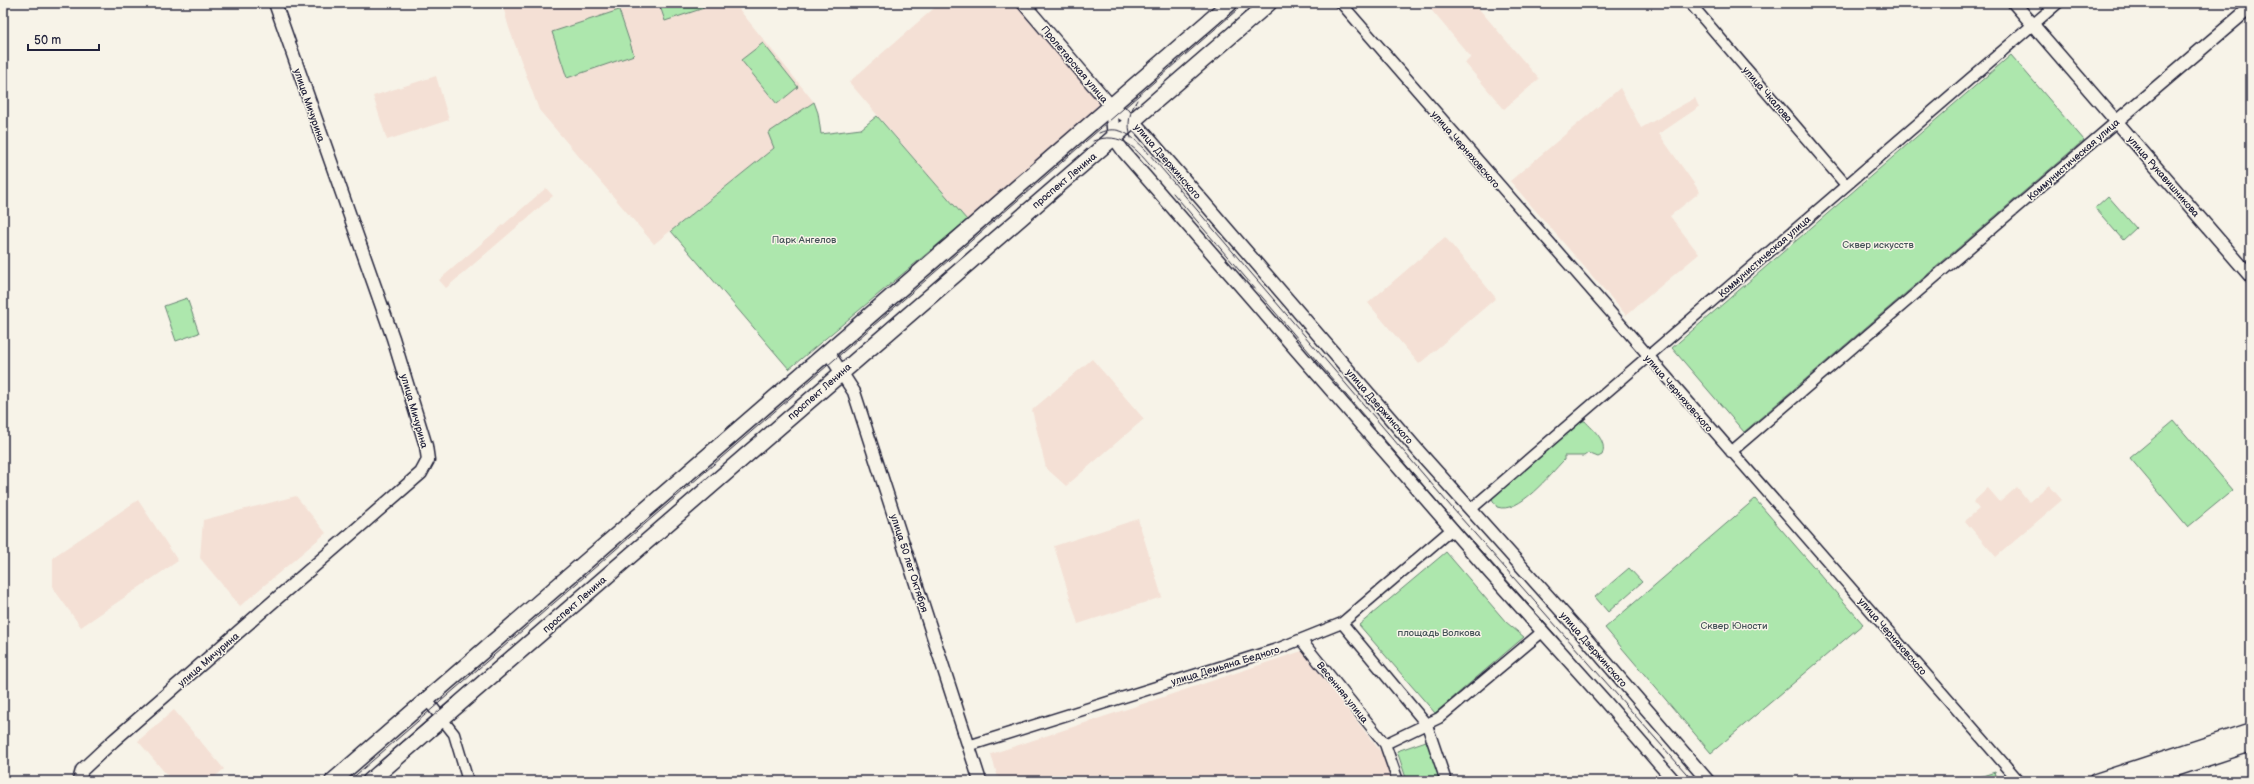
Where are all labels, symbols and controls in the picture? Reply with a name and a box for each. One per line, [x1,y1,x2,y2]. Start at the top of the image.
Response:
street label: Пролетарская улица [1038,23,1110,106]
scale bar [28,26,99,52]
text: 50 m [34,33,61,48]
street label: улица Чкалова [1740,64,1795,125]
street label: улица Мичурина [291,67,327,144]
street label: улица Черняховского [1428,109,1502,191]
street label: Коммунистическая улица [2025,116,2122,203]
street label: улица Дзержинского [1131,122,1203,202]
street label: улица Рукавишникова [2125,134,2202,220]
street label: проспект Ленина [1030,150,1099,211]
street label: Коммунистическая улица [1716,213,1813,300]
park label: Парк Ангелов [772,234,837,246]
park label: Сквер искусств [1842,239,1914,251]
street label: улица Черняховского [1641,353,1715,435]
street label: проспект Ленина [785,361,854,423]
street label: улица Дзержинского [1343,367,1415,447]
street label: улица Мичурина [398,373,430,450]
street label: улица 50 лет Октября [887,513,931,614]
street label: проспект Ленина [540,574,609,636]
street label: улица Черняховского [1855,596,1929,678]
street label: улица Дзержинского [1557,610,1629,690]
park label: Сквер Юности [1700,620,1768,632]
park label: площадь Волкова [1397,627,1481,639]
street label: улица Мичурина [176,630,242,690]
street label: улица Демьяна Бедного [1170,644,1281,688]
street label: Весенняя улица [1314,660,1371,726]

